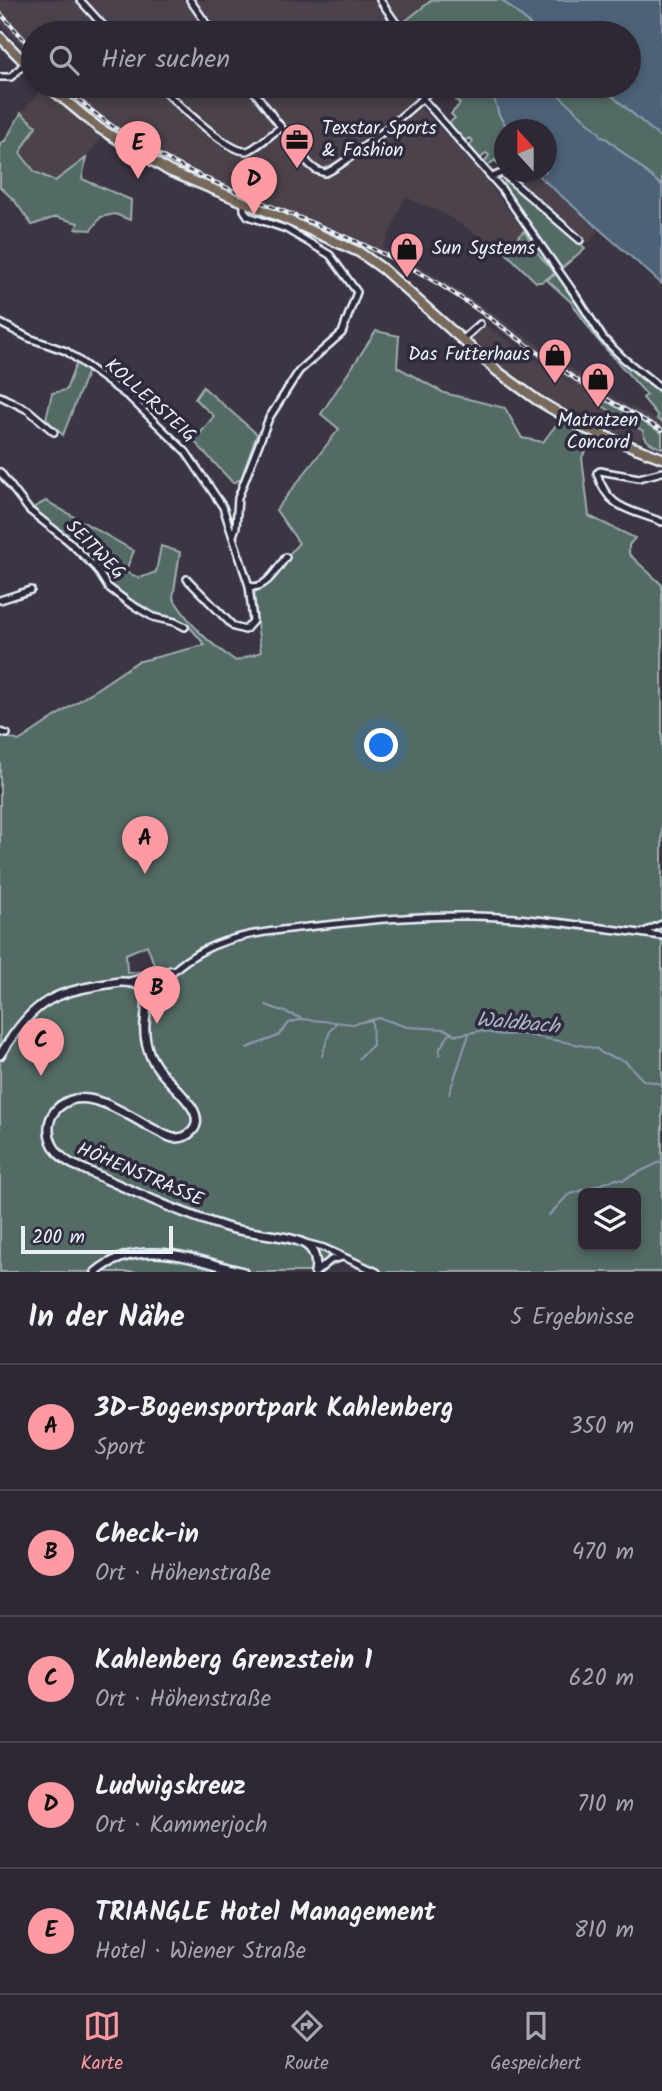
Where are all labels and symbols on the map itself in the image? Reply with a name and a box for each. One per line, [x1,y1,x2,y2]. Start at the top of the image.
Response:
place label: Texstar Sports & Fashion [322,114,437,166]
north arrow [494,119,557,182]
pin: E [115,121,161,179]
office icon: Texstar Sports & Fashion [278,121,316,170]
pin: D [231,157,277,215]
shop icon: Sun Systems [388,230,426,279]
place label: Sun Systems [432,234,535,264]
shop icon: Das Futterhaus [536,336,574,385]
place label: Das Futterhaus [408,340,530,370]
street label: KOLLERSTEIG [97,351,203,451]
shop icon: Matratzen Concord [579,360,617,409]
place label: Matratzen Concord [558,406,638,458]
street label: SEITWEG [58,513,132,587]
your location [364,728,398,762]
pin: A [122,816,168,874]
pin: B [134,966,180,1024]
water label: Waldbach [475,1004,563,1044]
pin: C [18,1018,64,1076]
street label: HÖHENSTRASSE [72,1135,209,1216]
scale bar [21,1223,173,1255]

